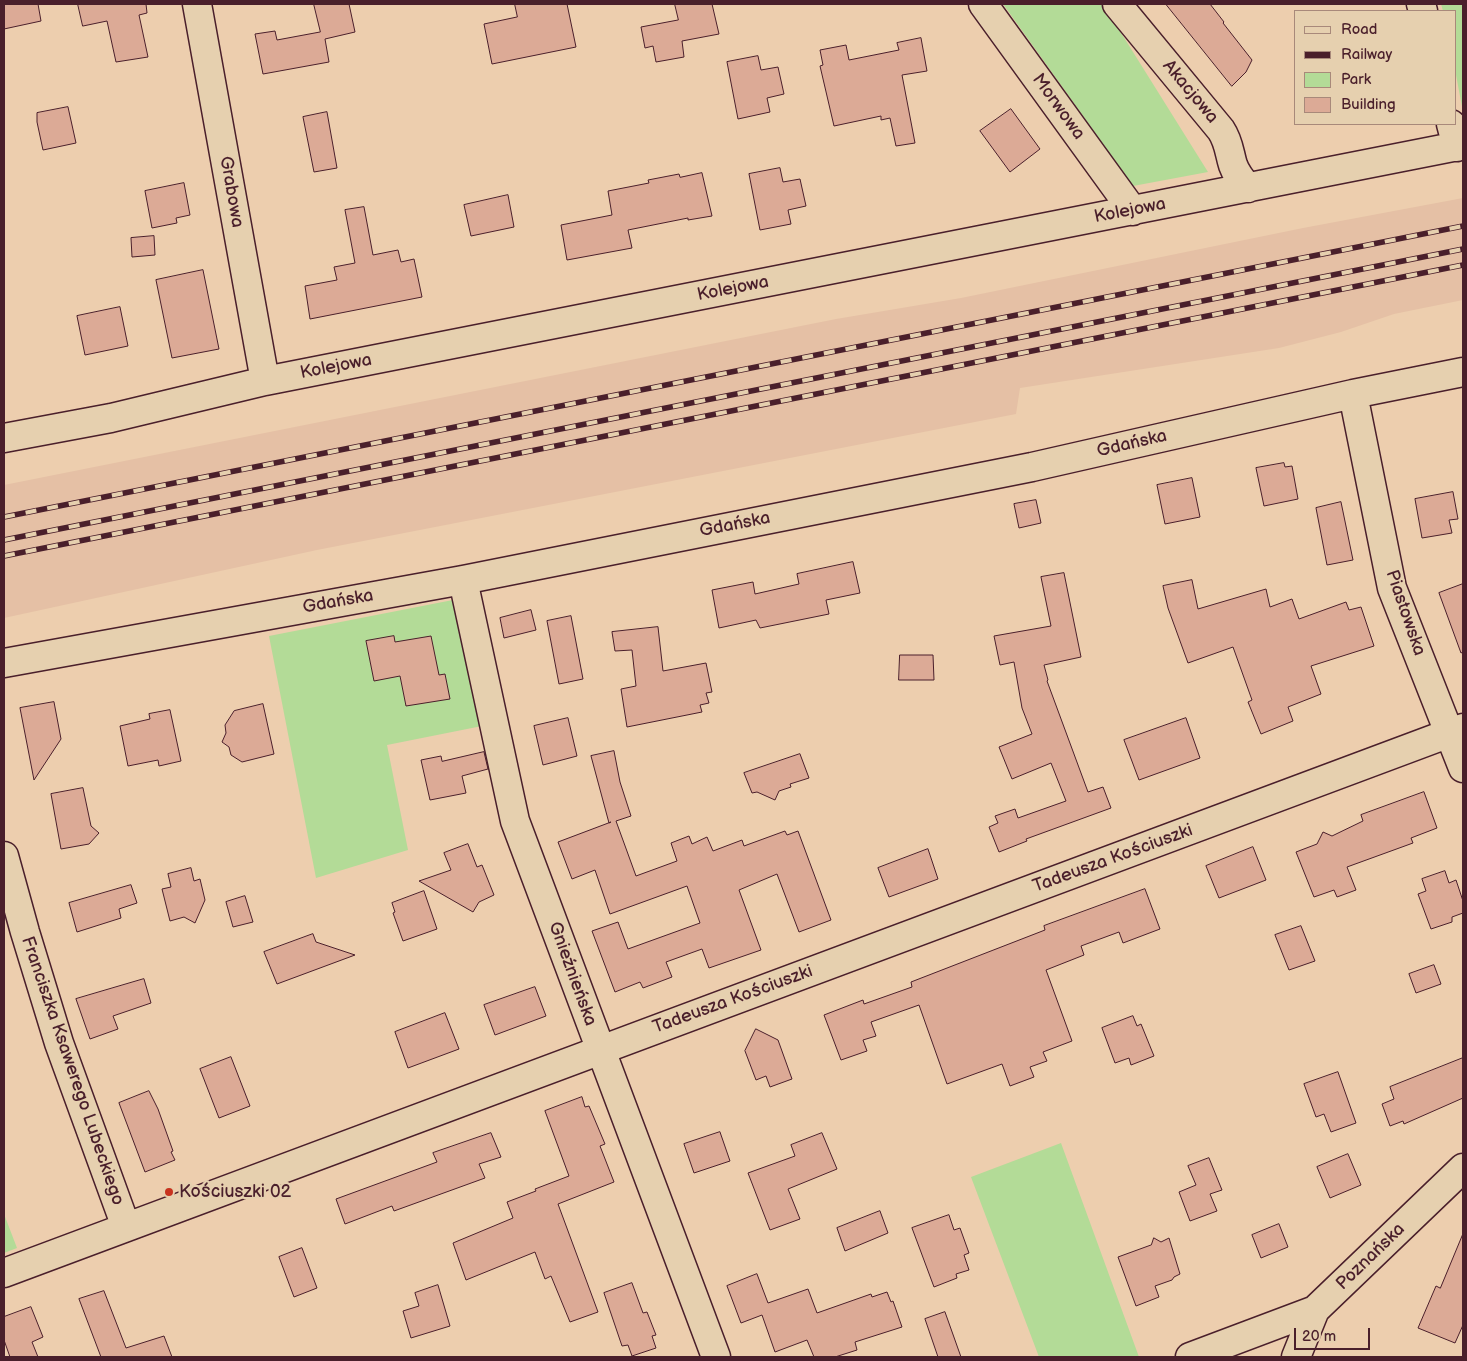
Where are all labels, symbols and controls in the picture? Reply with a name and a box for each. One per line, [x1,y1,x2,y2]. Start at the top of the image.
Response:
legend [1294,10,1457,125]
text: Road [1341,20,1377,39]
text: Railway [1341,45,1392,64]
street label: Akacjowa [1157,56,1223,128]
street label: Morwowa [1027,70,1089,144]
text: Park [1341,70,1371,89]
text: Building [1341,95,1396,114]
street label: Grabowa [214,155,248,229]
street label: Kolejowa [1092,193,1168,229]
street label: Kolejowa [695,271,771,307]
street label: Kolejowa [298,349,374,385]
street label: Gdańska [1095,425,1169,463]
street label: Gdańska [698,508,772,542]
street label: Piastowska [1380,567,1430,659]
street label: Gdańska [301,585,375,619]
street label: Tadeusza Kościuszki [1030,820,1196,898]
street label: Gnieźnieńska [543,919,601,1029]
street label: Franciszka Ksawerego Lubeckiego [16,934,128,1208]
street label: Tadeusza Kościuszki [650,961,816,1039]
place label: Kościuszki 02 [179,1181,291,1203]
marker: Kościuszki 02 [163,1186,175,1198]
street label: Poznańska [1332,1219,1410,1295]
scale bar [1297,1318,1373,1350]
text: 20 m [1302,1327,1336,1346]

